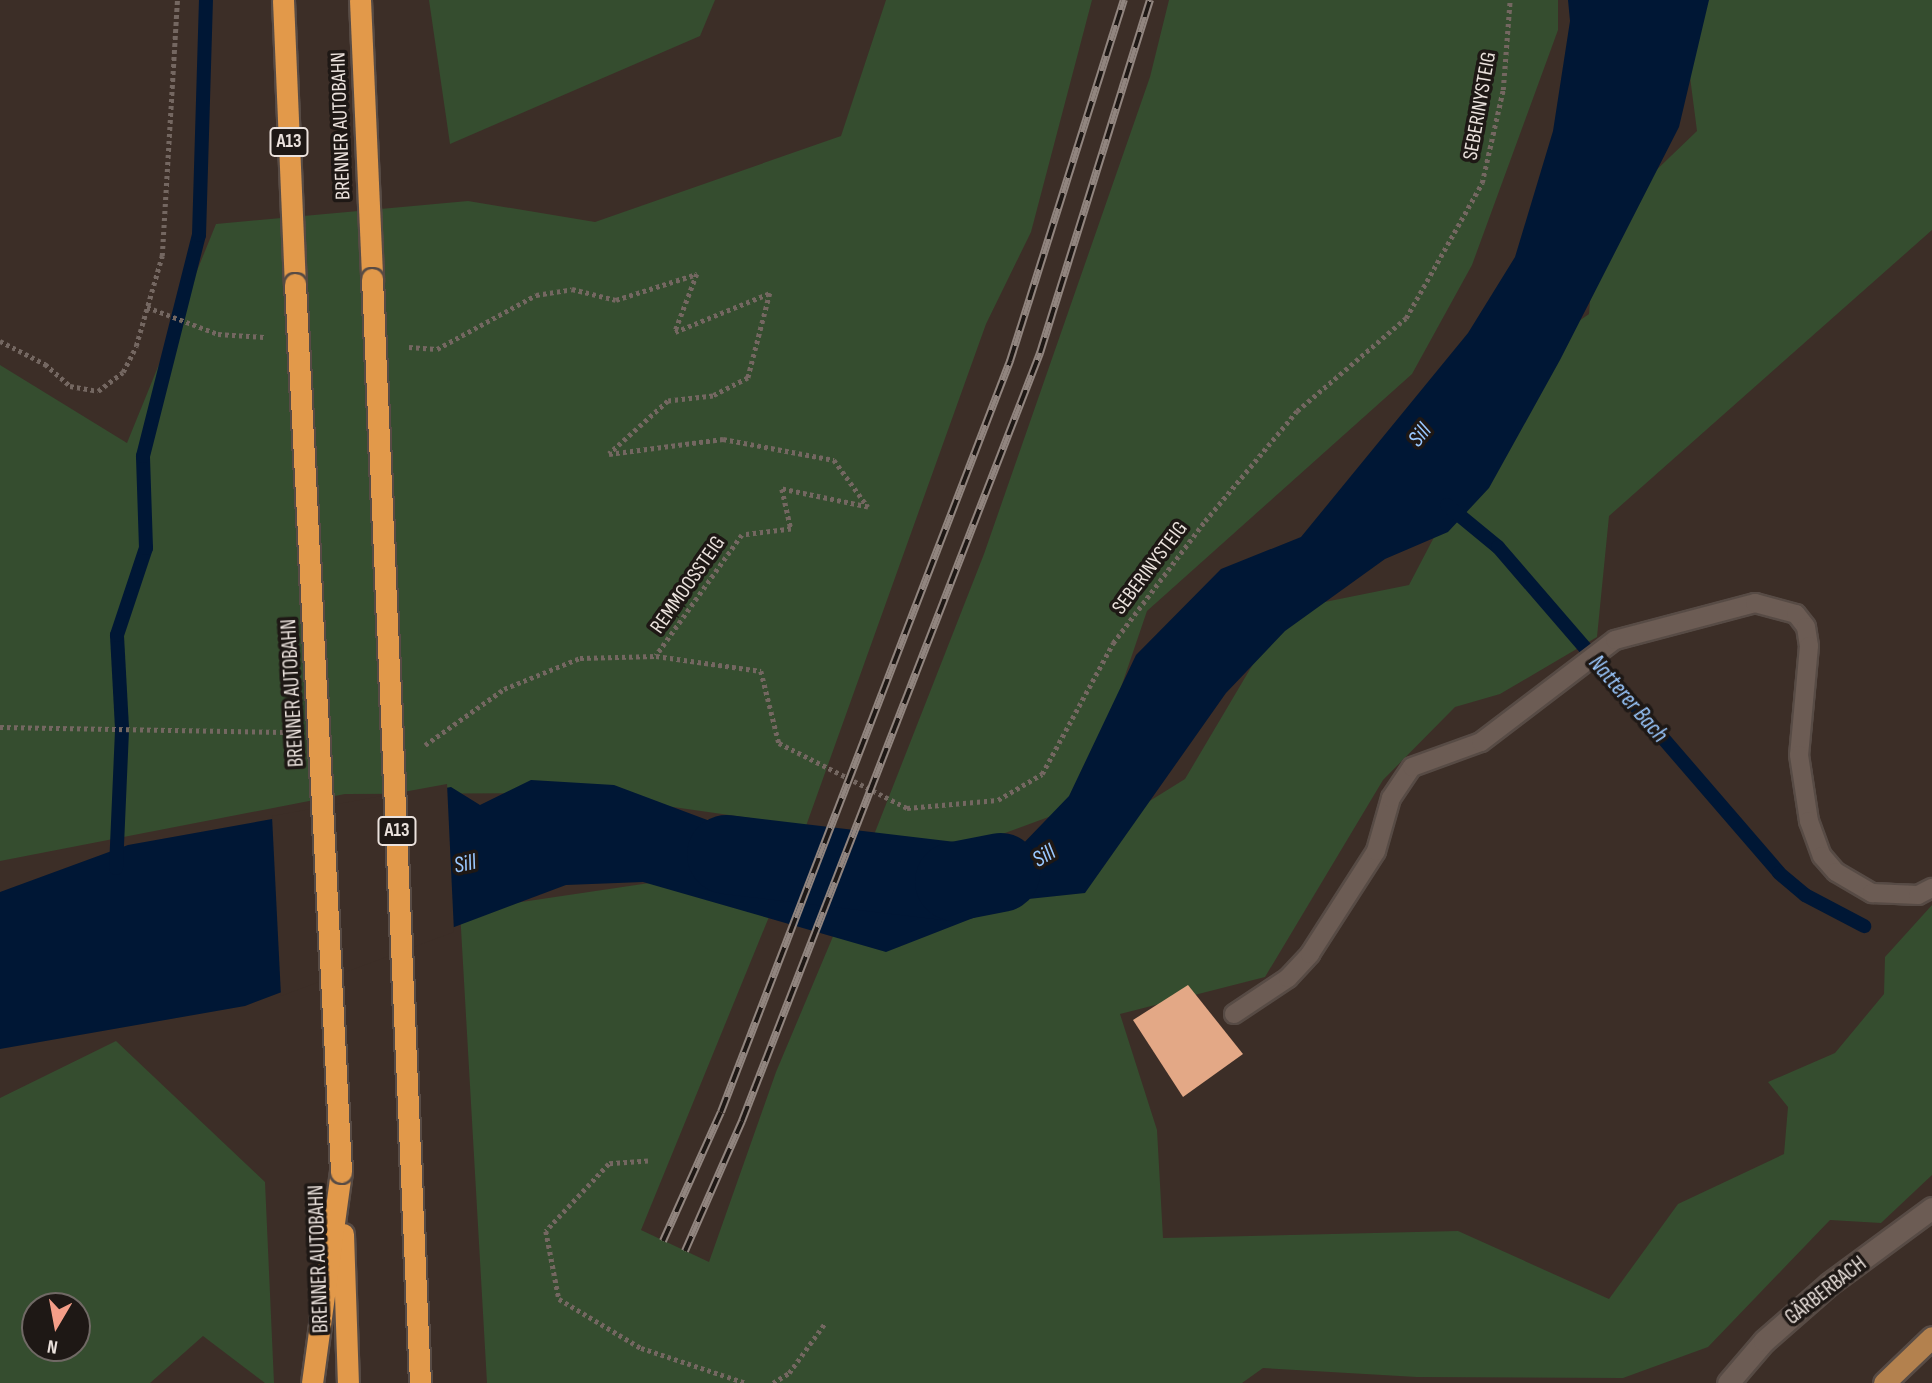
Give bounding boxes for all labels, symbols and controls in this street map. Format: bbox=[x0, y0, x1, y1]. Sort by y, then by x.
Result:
street label: SEBERINYSTEIG bbox=[1458, 50, 1502, 162]
street label: BRENNER AUTOBAHN bbox=[326, 51, 356, 201]
road number: A13 bbox=[268, 126, 310, 158]
water label: Sill bbox=[1402, 418, 1438, 452]
street label: SEBERINYSTEIG bbox=[1107, 517, 1193, 619]
street label: REMMOOSSTEIG bbox=[645, 531, 731, 639]
street label: BRENNER AUTOBAHN bbox=[277, 618, 309, 768]
water label: Natterer Bach bbox=[1583, 650, 1673, 748]
road number: A13 bbox=[376, 816, 418, 846]
water label: Sill bbox=[1027, 838, 1061, 874]
water label: Sill bbox=[451, 848, 479, 880]
street label: BRENNER AUTOBAHN bbox=[304, 1184, 334, 1334]
street label: GÄRBERBACH bbox=[1780, 1252, 1872, 1330]
north arrow bbox=[21, 1292, 91, 1362]
text: N bbox=[46, 1334, 60, 1358]

